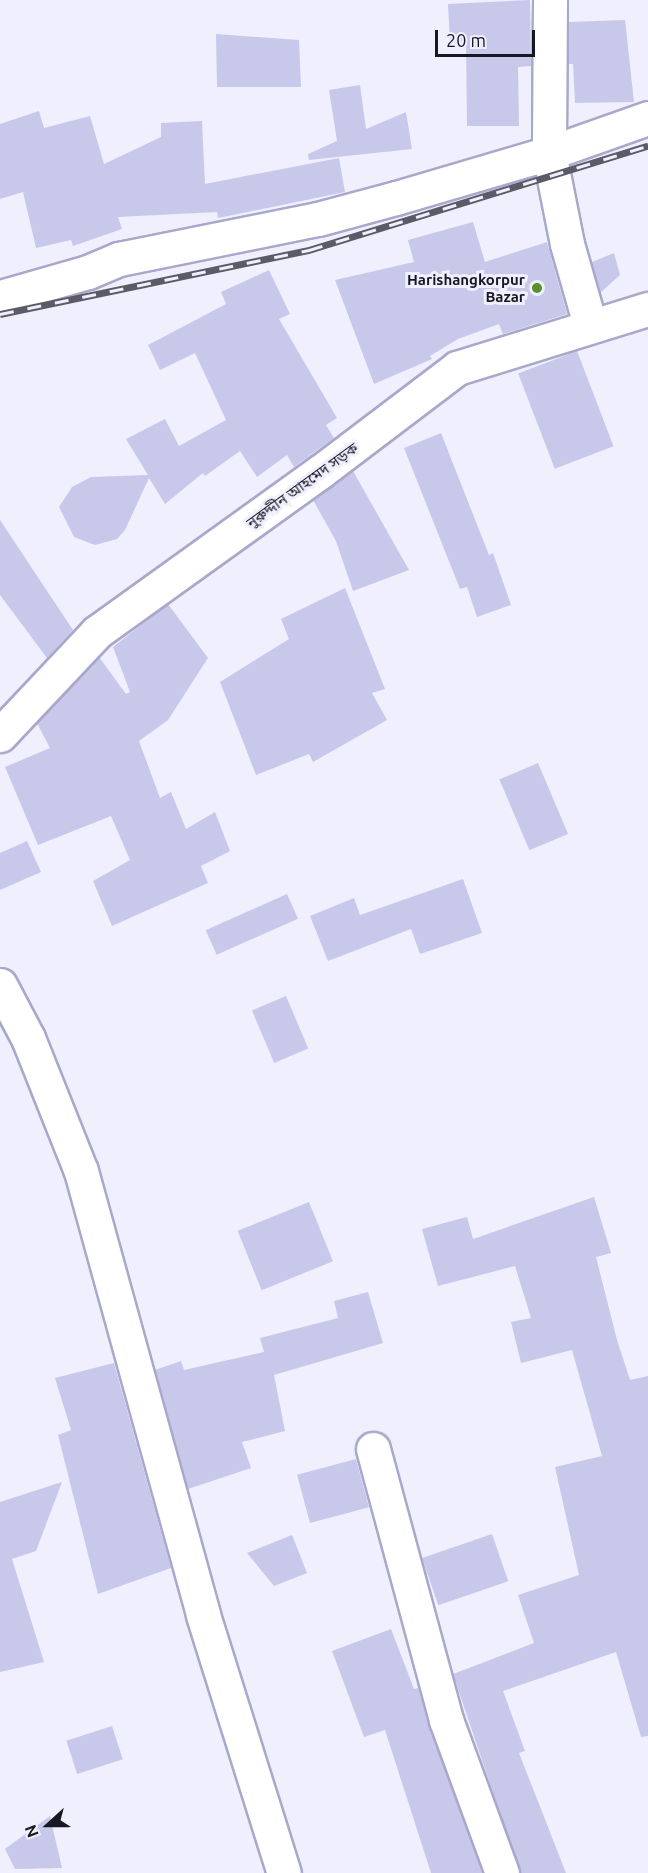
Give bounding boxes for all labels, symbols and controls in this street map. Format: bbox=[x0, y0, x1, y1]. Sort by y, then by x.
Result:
scale bar bbox=[438, 18, 538, 56]
text: 20 m bbox=[446, 30, 486, 50]
place label: Harishangkorpur Bazar bbox=[407, 270, 525, 305]
marker: Harishangkorpur Bazar bbox=[530, 281, 544, 295]
street label: নুরুদ্দীন আহমেদ সড়ক bbox=[243, 439, 361, 531]
north arrow bbox=[18, 1795, 78, 1855]
text: N bbox=[21, 1823, 42, 1840]

